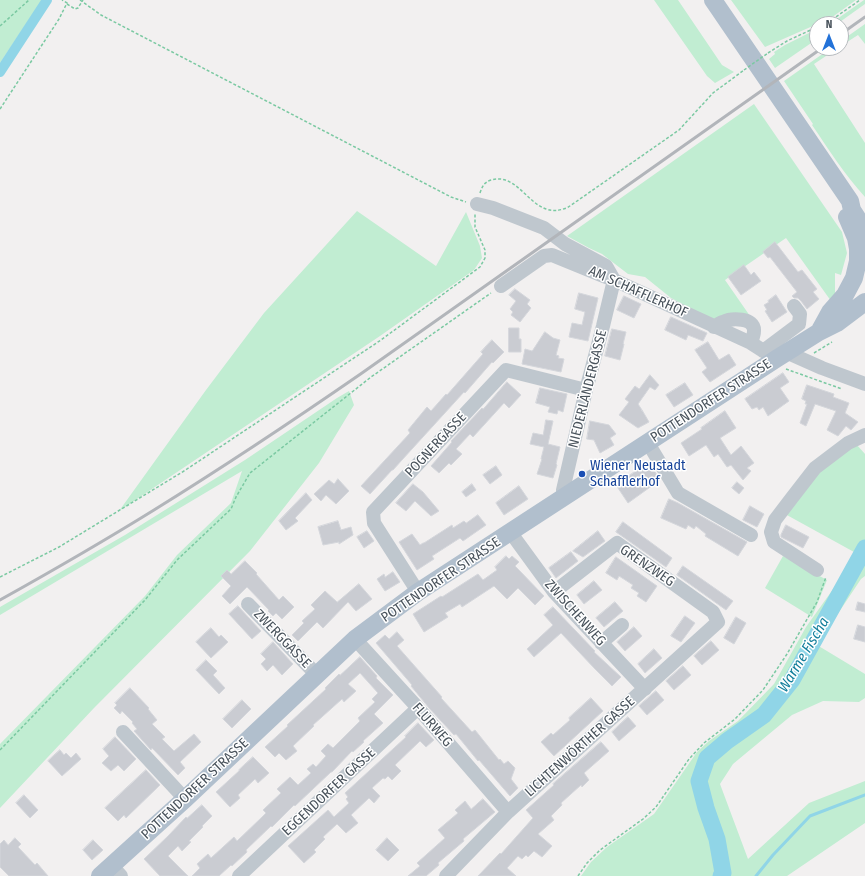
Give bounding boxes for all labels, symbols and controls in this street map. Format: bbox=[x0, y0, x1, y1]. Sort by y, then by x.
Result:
north arrow bbox=[809, 16, 849, 56]
text: N bbox=[826, 18, 832, 31]
street label: AM SCHAFFLERHOF bbox=[586, 263, 690, 321]
street label: NIEDERLÄNDERGASSE bbox=[565, 328, 611, 450]
street label: POTTENDORFER STRASSE bbox=[648, 356, 774, 446]
street label: POGNERGASSE bbox=[402, 409, 470, 481]
place label: Wiener Neustadt Schafflerhof bbox=[590, 458, 686, 490]
marker: Wiener Neustadt Schafflerhof bbox=[577, 469, 587, 479]
street label: POTTENDORFER STRASSE bbox=[378, 534, 504, 626]
street label: GRENZWEG bbox=[617, 542, 677, 590]
street label: ZWISCHENWEG bbox=[541, 576, 609, 650]
street label: ZWERGGASSE bbox=[250, 606, 314, 672]
water label: Warme Fischa bbox=[775, 614, 833, 696]
street label: LICHTENWÖRTHER GASSE bbox=[522, 693, 638, 801]
street label: FLURWEG bbox=[408, 700, 456, 750]
street label: POTTENDORFER STRASSE bbox=[138, 735, 252, 843]
street label: EGGENDORFER GASSE bbox=[279, 744, 379, 840]

